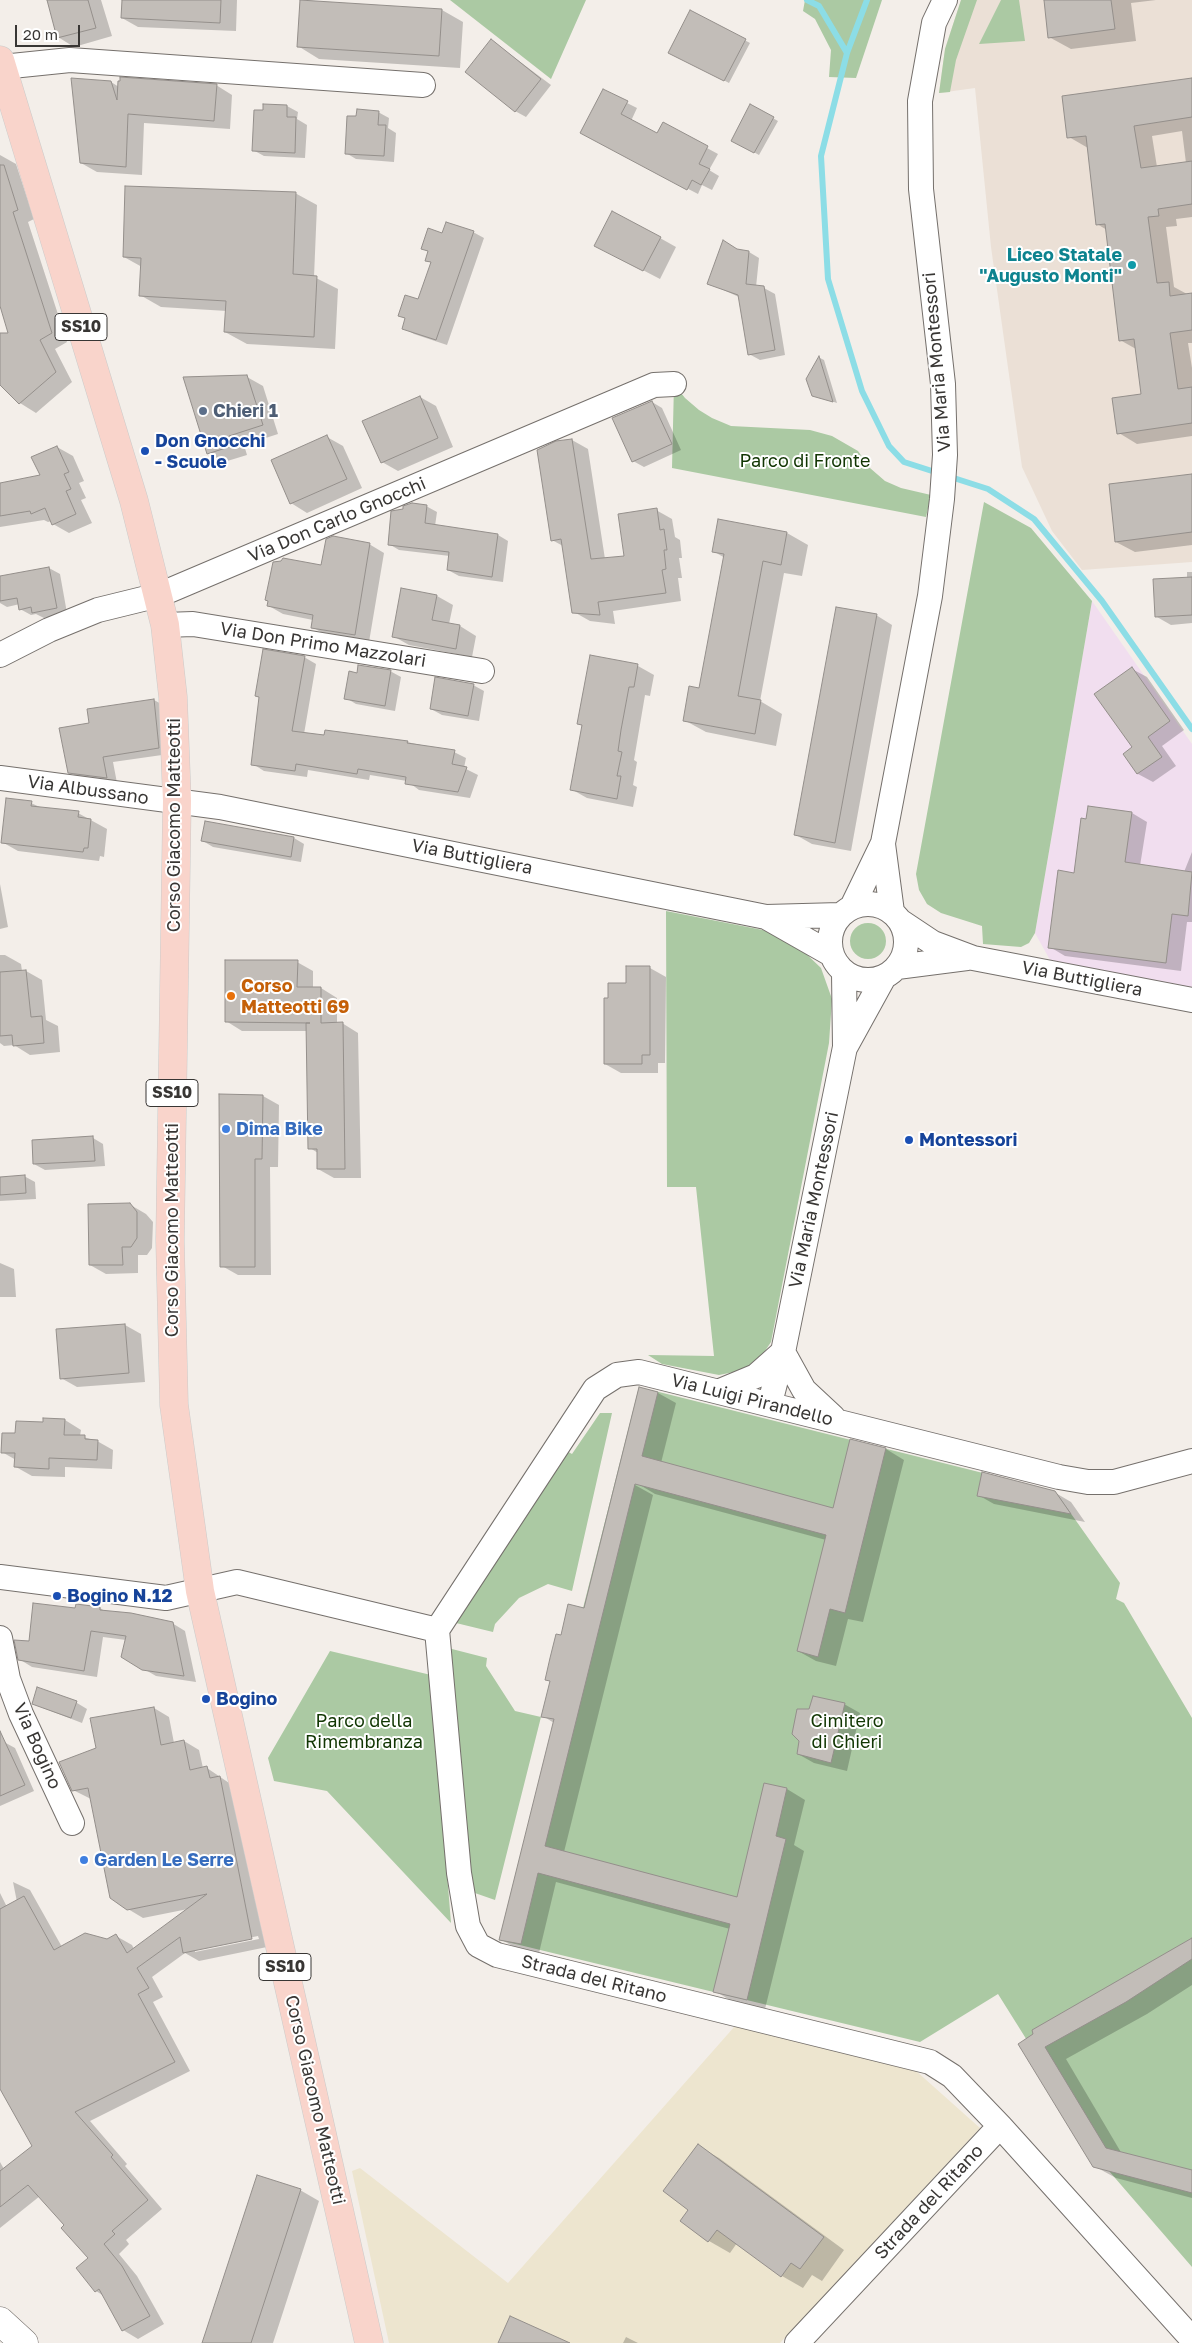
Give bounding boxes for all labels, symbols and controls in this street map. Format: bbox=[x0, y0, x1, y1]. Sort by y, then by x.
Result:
scale bar bbox=[18, 15, 82, 47]
text: 20 m bbox=[23, 25, 58, 43]
place label: Liceo Statale "Augusto Monti" bbox=[979, 244, 1122, 286]
marker: Liceo Statale "Augusto Monti" bbox=[1126, 259, 1138, 271]
street label: Via Maria Montessori bbox=[918, 271, 956, 453]
road number: SS10 bbox=[55, 314, 107, 341]
place label: Chieri 1 bbox=[213, 400, 278, 422]
marker: Chieri 1 bbox=[197, 405, 209, 417]
place label: Don Gnocchi - Scuole bbox=[155, 430, 266, 472]
marker: Don Gnocchi - Scuole bbox=[139, 445, 151, 457]
park label: Parco di Fronte bbox=[739, 450, 871, 472]
street label: Via Don Carlo Gnocchi bbox=[245, 473, 429, 567]
street label: Via Don Primo Mazzolari bbox=[219, 618, 427, 672]
street label: Corso Giacomo Matteotti bbox=[163, 718, 185, 932]
street label: Via Albussano bbox=[26, 771, 150, 809]
street label: Via Buttigliera bbox=[410, 835, 534, 879]
street label: Via Buttigliera bbox=[1020, 957, 1144, 1001]
place label: Corso Matteotti 69 bbox=[241, 975, 350, 1018]
marker: Corso Matteotti 69 bbox=[225, 990, 237, 1002]
road number: SS10 bbox=[146, 1080, 198, 1106]
street label: Via Maria Montessori bbox=[785, 1110, 843, 1290]
place label: Dima Bike bbox=[236, 1118, 323, 1140]
street label: Corso Giacomo Matteotti bbox=[161, 1123, 183, 1337]
marker: Dima Bike bbox=[220, 1123, 232, 1135]
place label: Montessori bbox=[919, 1129, 1017, 1151]
marker: Montessori bbox=[903, 1134, 915, 1146]
street label: Via Luigi Pirandello bbox=[669, 1369, 835, 1431]
place label: Bogino N.12 bbox=[67, 1585, 172, 1607]
marker: Bogino N.12 bbox=[51, 1590, 63, 1602]
place label: Bogino bbox=[216, 1688, 277, 1710]
marker: Bogino bbox=[200, 1693, 212, 1705]
street label: Via Bogino bbox=[8, 1700, 66, 1792]
park label: Parco della Rimembranza bbox=[305, 1710, 423, 1752]
park label: Cimitero di Chieri bbox=[810, 1710, 884, 1752]
place label: Garden Le Serre bbox=[94, 1849, 234, 1871]
marker: Garden Le Serre bbox=[78, 1854, 90, 1866]
street label: Strada del Ritano bbox=[519, 1950, 669, 2008]
road number: SS10 bbox=[259, 1954, 311, 1980]
street label: Corso Giacomo Matteotti bbox=[280, 1993, 350, 2207]
street label: Strada del Ritano bbox=[870, 2140, 988, 2264]

